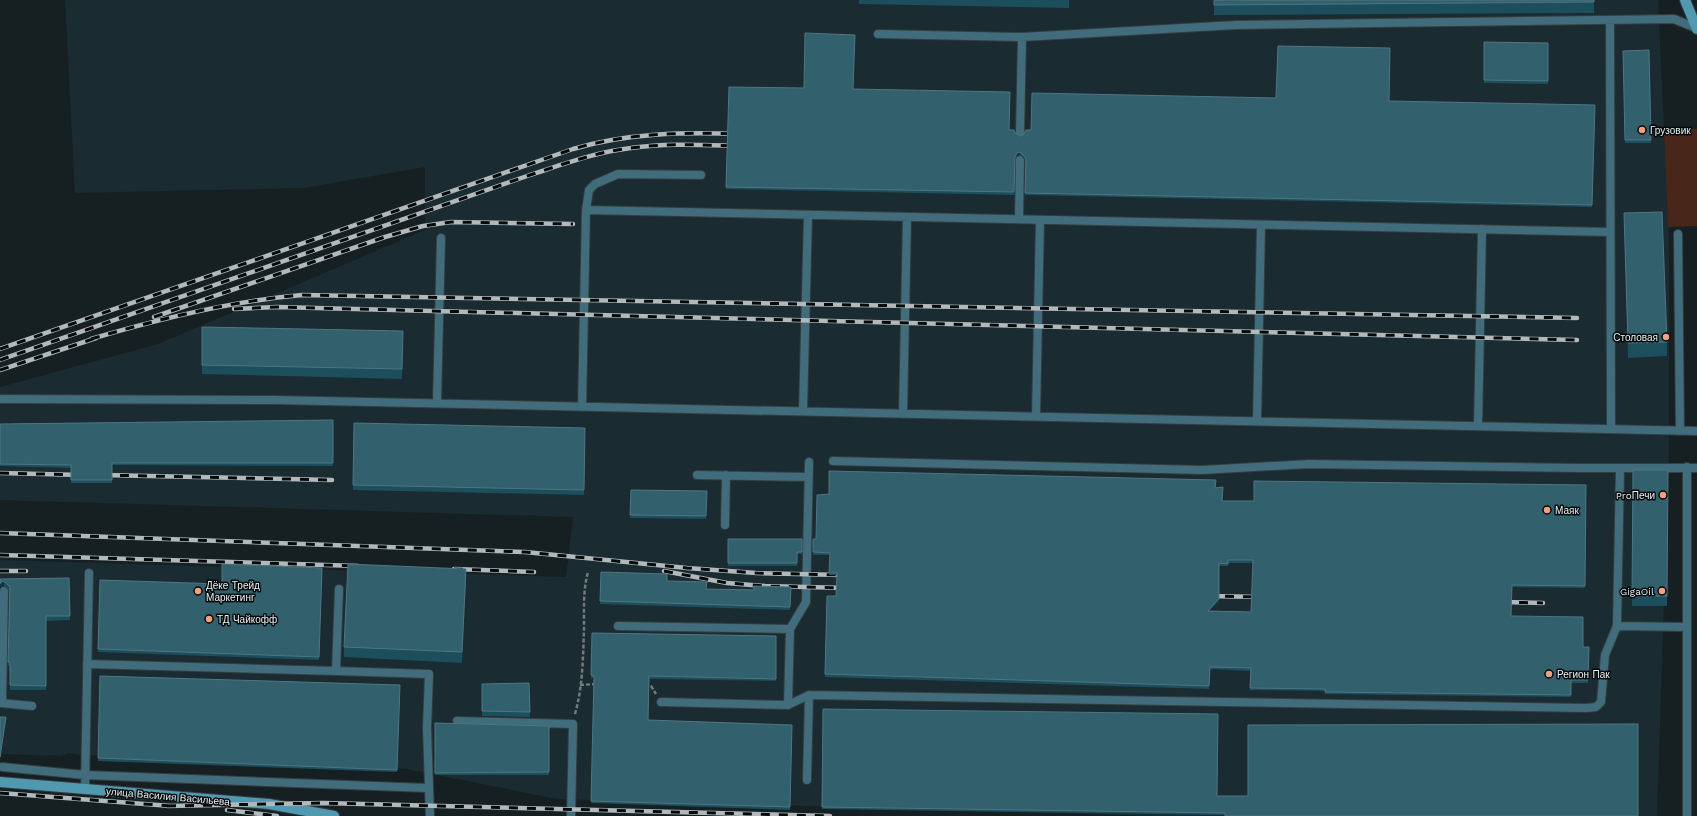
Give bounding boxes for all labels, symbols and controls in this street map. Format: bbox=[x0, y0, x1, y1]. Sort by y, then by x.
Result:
marker: Грузовик bbox=[1637, 125, 1647, 135]
place label: Грузовик bbox=[1650, 125, 1691, 136]
place label: Столовая bbox=[1613, 332, 1658, 343]
marker: Столовая bbox=[1661, 332, 1671, 342]
place label: ProПечи bbox=[1616, 490, 1655, 501]
marker: ProПечи bbox=[1658, 490, 1668, 500]
marker: Маяк bbox=[1542, 505, 1552, 515]
place label: Маяк bbox=[1555, 505, 1579, 516]
place label: Дёке Трейд Маркетинг bbox=[206, 580, 260, 603]
marker: Дёке Трейд Маркетинг bbox=[193, 586, 203, 596]
place label: GigaOil bbox=[1620, 586, 1654, 597]
marker: GigaOil bbox=[1657, 586, 1667, 596]
marker: ТД Чайкофф bbox=[204, 614, 214, 624]
place label: ТД Чайкофф bbox=[217, 614, 277, 625]
marker: Регион Пак bbox=[1544, 669, 1554, 679]
place label: Регион Пак bbox=[1557, 669, 1610, 680]
street label: улица Василия Васильева bbox=[106, 786, 231, 807]

